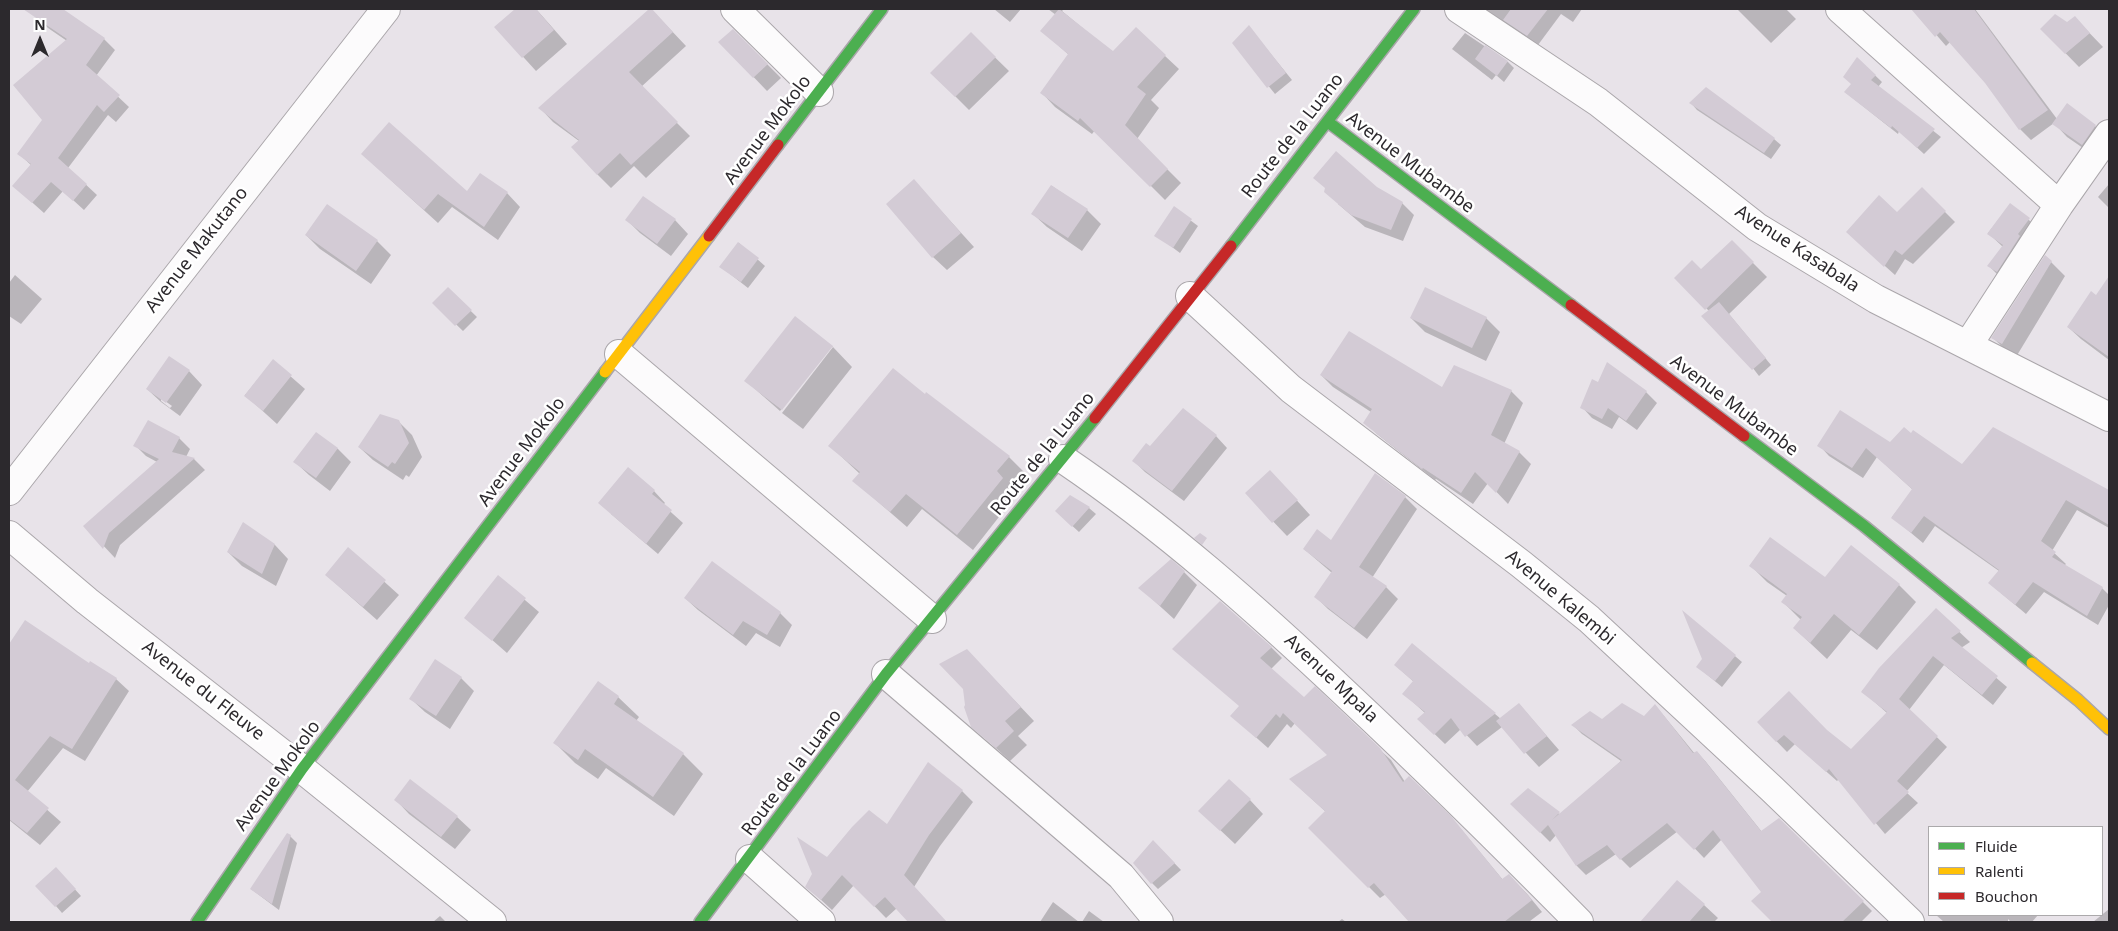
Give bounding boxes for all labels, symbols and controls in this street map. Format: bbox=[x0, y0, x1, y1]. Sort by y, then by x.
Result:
north arrow bbox=[15, 15, 65, 65]
text: N bbox=[34, 15, 46, 34]
street label: Route de la Luano bbox=[1238, 69, 1348, 203]
street label: Avenue Mokolo bbox=[720, 71, 816, 189]
street label: Avenue Mubambe bbox=[1342, 108, 1478, 218]
street label: Avenue Makutano bbox=[141, 183, 253, 317]
street label: Avenue Kasabala bbox=[1731, 201, 1863, 297]
street label: Avenue Mubambe bbox=[1666, 351, 1802, 461]
street label: Route de la Luano bbox=[987, 388, 1099, 520]
street label: Avenue Mokolo bbox=[474, 393, 570, 511]
street label: Avenue Kalembi bbox=[1501, 546, 1619, 650]
street label: Avenue Mpala bbox=[1280, 630, 1382, 728]
street label: Avenue du Fleuve bbox=[138, 637, 268, 745]
street label: Route de la Luano bbox=[737, 706, 847, 840]
street label: Avenue Mokolo bbox=[231, 717, 325, 835]
legend bbox=[1928, 826, 2103, 916]
text: Fluide bbox=[1975, 836, 2017, 856]
text: Ralenti bbox=[1975, 861, 2024, 881]
text: Bouchon bbox=[1975, 886, 2038, 906]

